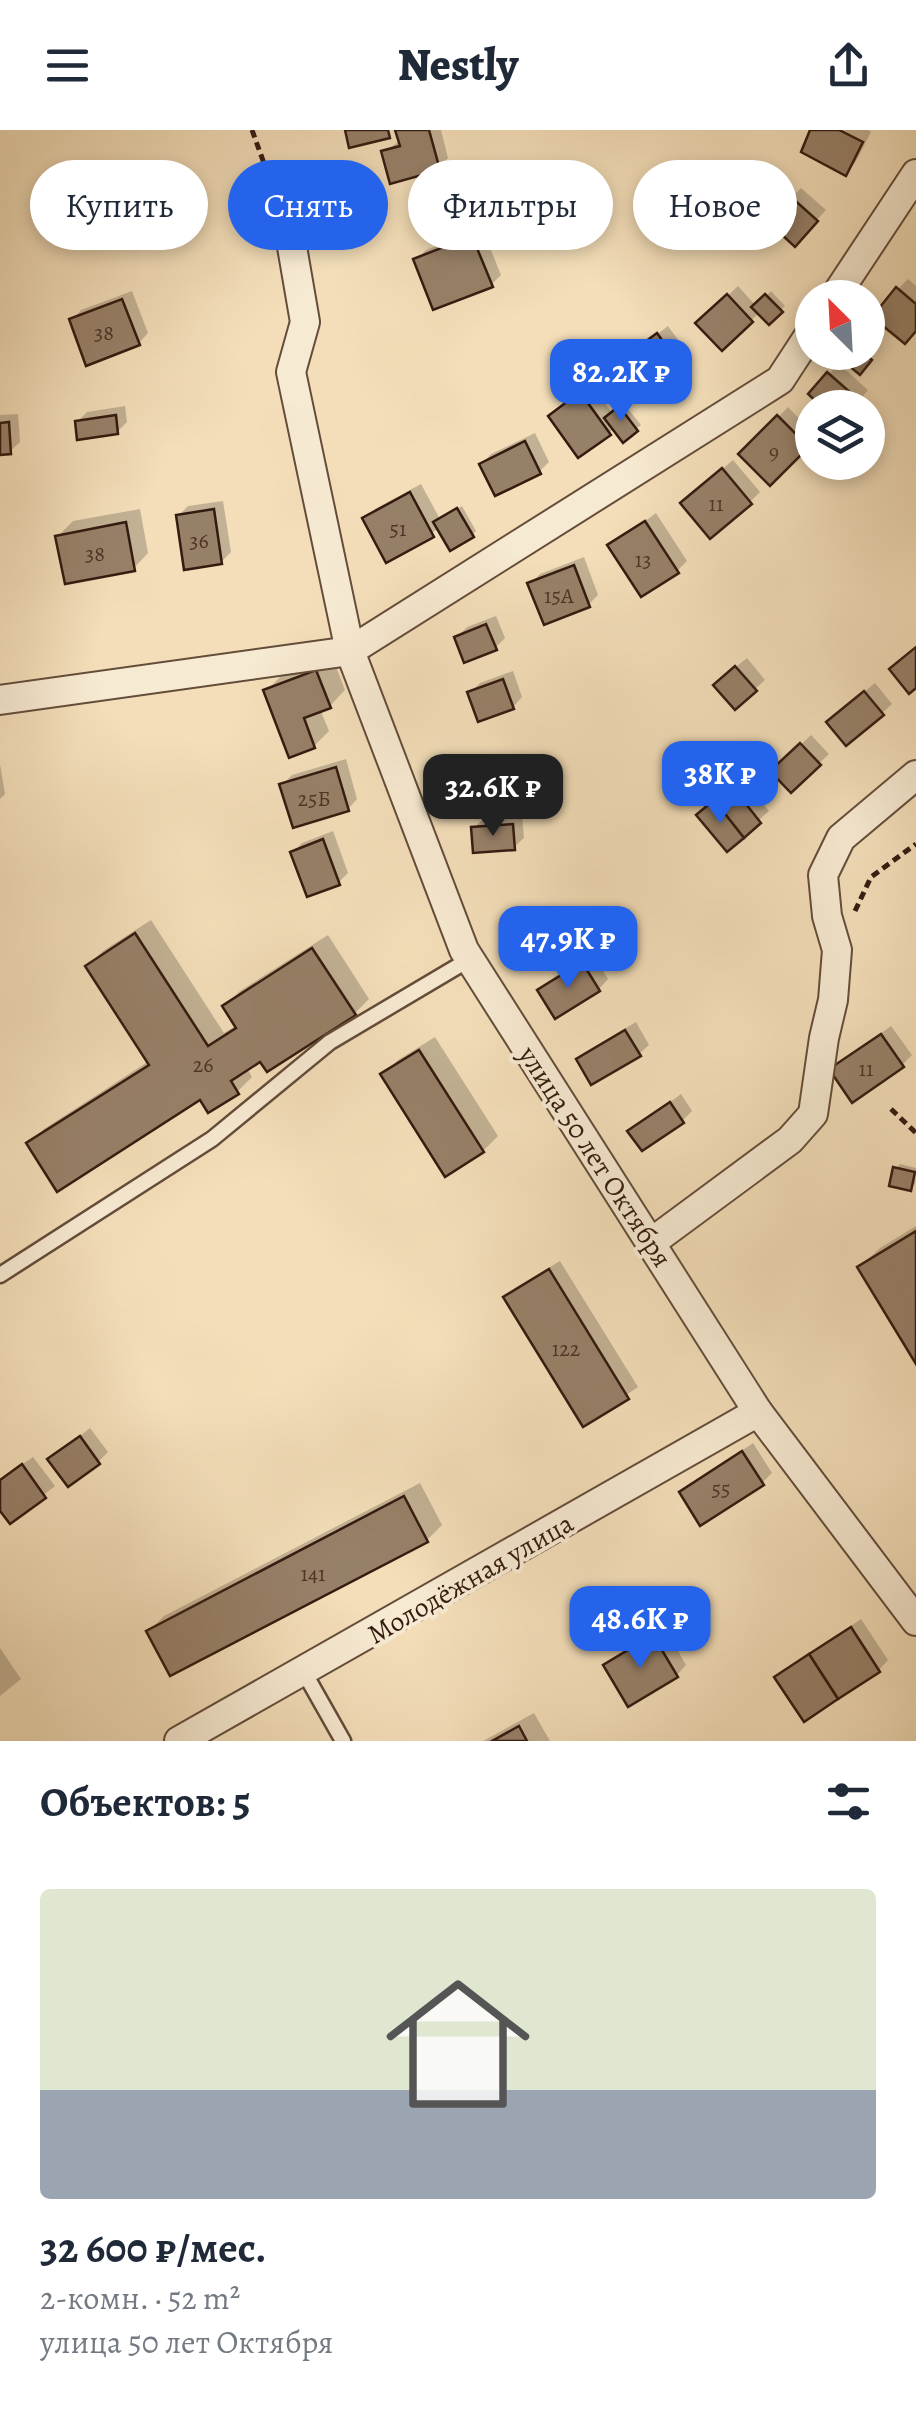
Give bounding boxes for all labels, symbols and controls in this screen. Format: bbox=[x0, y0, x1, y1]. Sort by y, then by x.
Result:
text: Nestly bbox=[398, 34, 518, 96]
icon: menu bbox=[40, 38, 95, 93]
icon: share bbox=[821, 38, 876, 93]
chip: Купить bbox=[30, 160, 208, 250]
chip: Снять bbox=[228, 160, 388, 250]
chip: Фильтры bbox=[408, 160, 613, 250]
chip: Новое bbox=[633, 160, 797, 250]
north arrow bbox=[795, 280, 885, 370]
map controls bbox=[795, 280, 885, 480]
house number: 38 bbox=[94, 318, 114, 348]
pin: 82.2K ₽ bbox=[529, 339, 713, 424]
text: 82.2K ₽ bbox=[572, 349, 670, 393]
button: layers bbox=[795, 390, 885, 480]
house number: 9 bbox=[769, 437, 779, 467]
house number: 11 bbox=[708, 489, 724, 519]
house number: 51 bbox=[390, 514, 406, 544]
house number: 36 bbox=[189, 526, 209, 556]
house number: 38 bbox=[85, 539, 105, 569]
house number: 13 bbox=[635, 545, 651, 575]
house number: 15А bbox=[544, 581, 575, 611]
pin: 38K ₽ bbox=[650, 741, 790, 826]
text: 38K ₽ bbox=[684, 751, 756, 795]
pin: 32.6K ₽ bbox=[401, 754, 585, 839]
text: 32.6K ₽ bbox=[445, 764, 541, 808]
house number: 25Б bbox=[297, 784, 331, 814]
pin: 47.9K ₽ bbox=[476, 906, 660, 991]
text: 47.9K ₽ bbox=[520, 916, 616, 960]
street label: улица 50 лет Октября bbox=[509, 1038, 681, 1274]
house number: 26 bbox=[193, 1050, 213, 1080]
house number: 11 bbox=[858, 1054, 874, 1084]
house number: 122 bbox=[552, 1334, 580, 1364]
house number: 55 bbox=[712, 1474, 730, 1504]
street label: Молодёжная улица bbox=[360, 1504, 581, 1653]
house number: 141 bbox=[300, 1559, 326, 1589]
pin: 48.6K ₽ bbox=[548, 1586, 732, 1671]
text: 48.6K ₽ bbox=[592, 1596, 689, 1640]
text: Объектов: 5 bbox=[40, 1773, 251, 1830]
icon: filters bbox=[821, 1774, 876, 1829]
icon: home bbox=[368, 1954, 548, 2134]
text: 32 600 ₽/мес. bbox=[40, 2219, 267, 2276]
text: 2-комн. · 52 m² bbox=[40, 2276, 240, 2320]
text: улица 50 лет Октября bbox=[40, 2320, 333, 2364]

